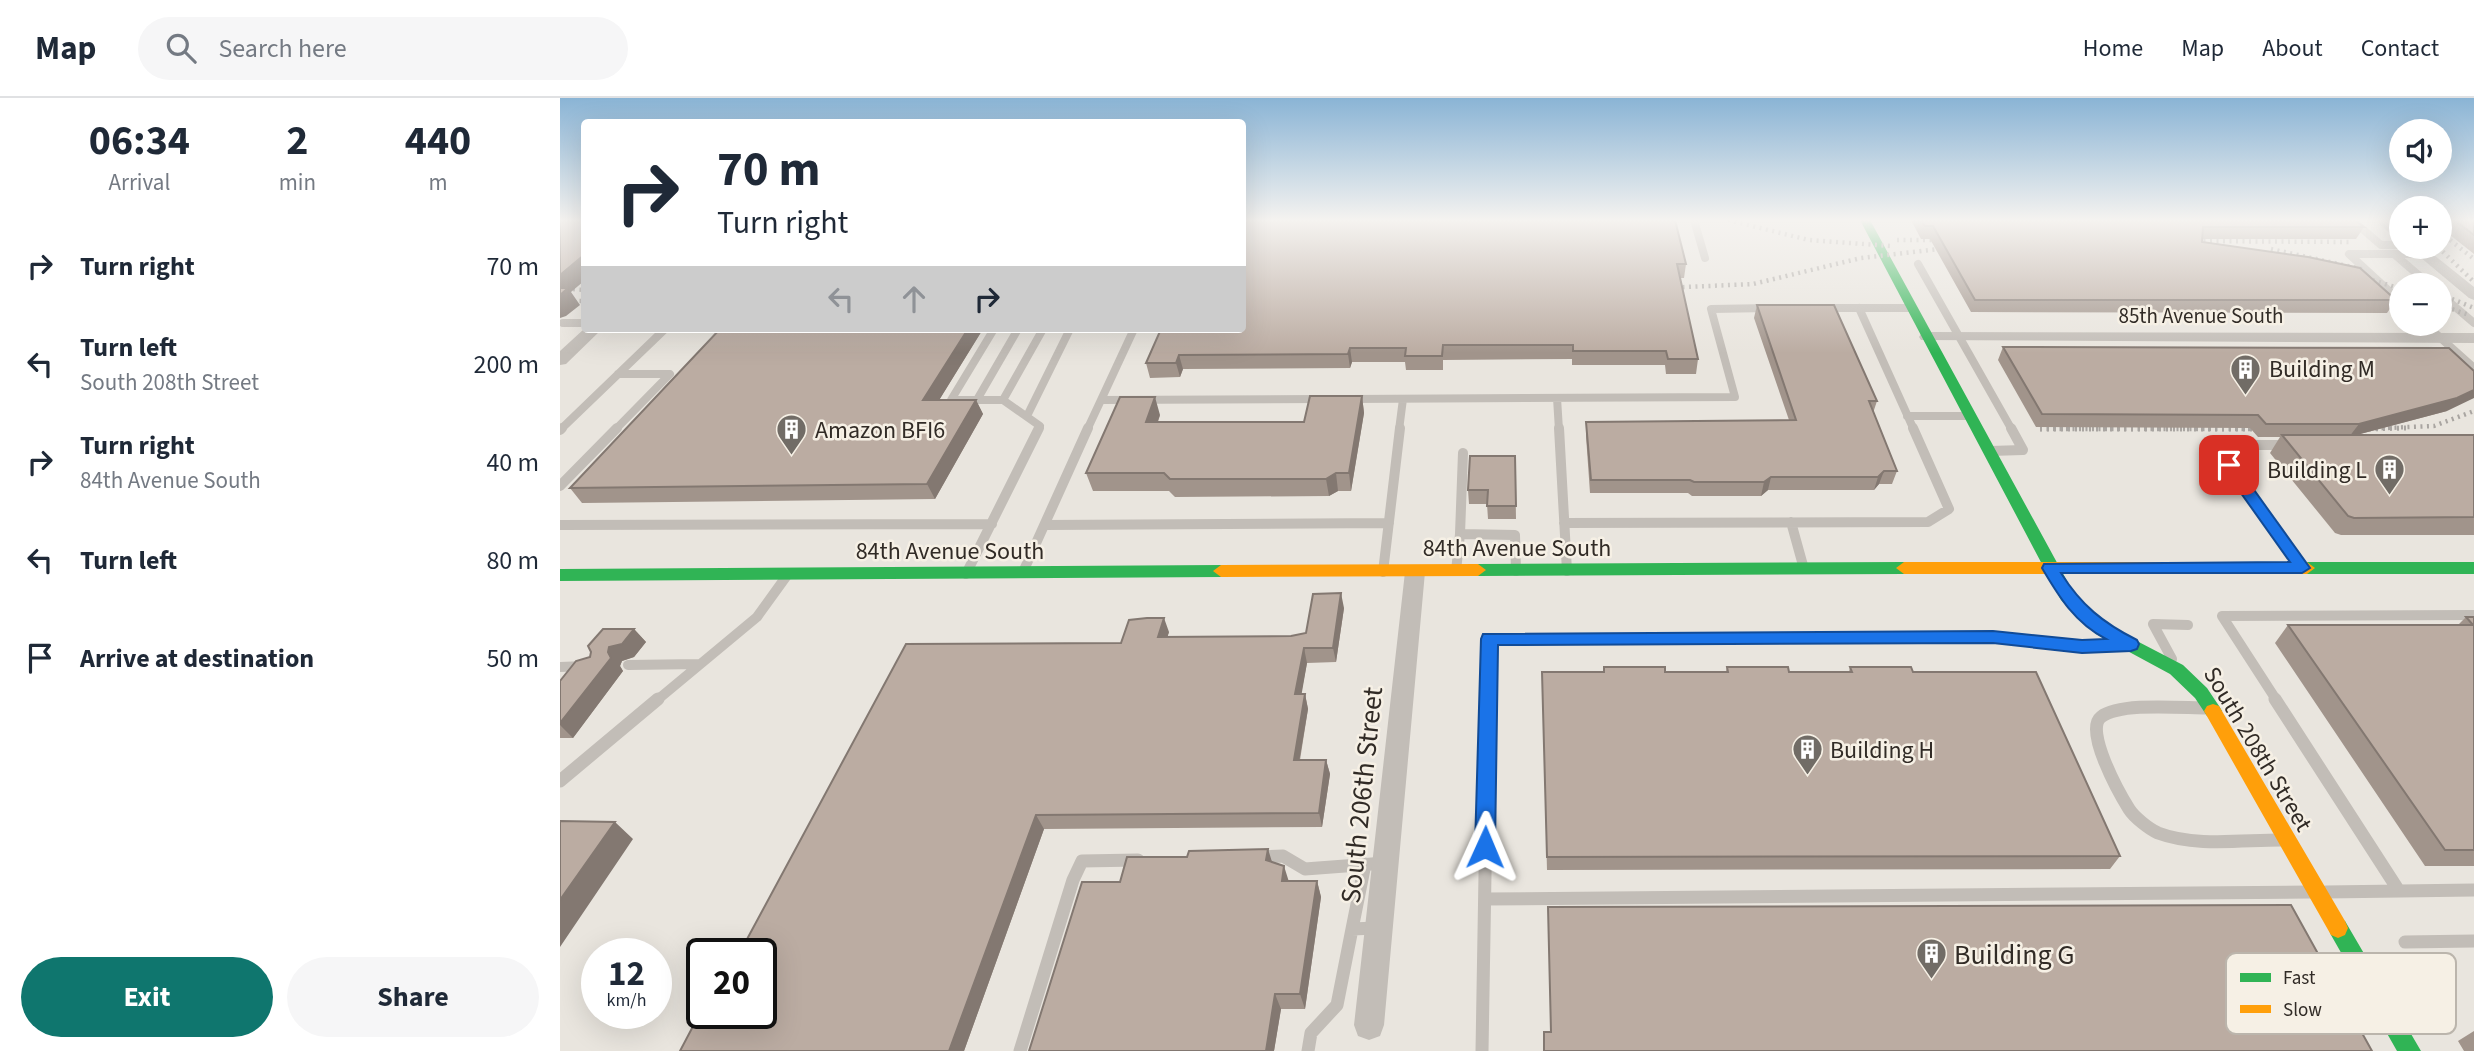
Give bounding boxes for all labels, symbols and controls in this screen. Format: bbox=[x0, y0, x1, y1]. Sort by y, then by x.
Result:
search box bbox=[138, 17, 628, 80]
text: Map bbox=[35, 25, 96, 72]
icon: search bbox=[162, 29, 200, 67]
text: Search here bbox=[218, 30, 347, 67]
text: Home bbox=[2083, 31, 2143, 66]
text: Map bbox=[2181, 31, 2224, 66]
text: About bbox=[2262, 31, 2323, 66]
text: Contact bbox=[2361, 31, 2439, 66]
text: 06:34 bbox=[89, 111, 190, 171]
text: 2 bbox=[286, 111, 308, 171]
text: 440 bbox=[405, 111, 471, 171]
map controls bbox=[2389, 119, 2452, 336]
button: sound bbox=[2389, 119, 2452, 182]
text: 70 m bbox=[717, 135, 821, 205]
icon: right bbox=[602, 147, 693, 238]
text: Arrival bbox=[108, 166, 170, 199]
text: min bbox=[279, 166, 316, 199]
text: m bbox=[428, 166, 448, 199]
button: + bbox=[2389, 196, 2452, 259]
text: Turn right bbox=[717, 200, 848, 246]
icon: right bbox=[21, 247, 59, 285]
text: Turn right bbox=[80, 248, 195, 285]
text: 70 m bbox=[486, 248, 539, 285]
button: − bbox=[2389, 273, 2452, 336]
icon: left bbox=[822, 280, 860, 318]
icon: ahead bbox=[895, 280, 933, 318]
icon: right bbox=[968, 280, 1006, 318]
street label: 85th Avenue South bbox=[2118, 301, 2284, 331]
text: Turn left bbox=[80, 329, 177, 366]
icon: left bbox=[21, 345, 59, 383]
text: 200 m bbox=[473, 346, 539, 383]
building icon: Building M bbox=[2229, 352, 2263, 396]
place label: Building M bbox=[2269, 352, 2375, 387]
text: South 208th Street bbox=[80, 366, 259, 399]
building icon: Amazon BFI6 bbox=[775, 413, 809, 457]
place label: Amazon BFI6 bbox=[815, 413, 945, 448]
text: Turn right bbox=[80, 427, 195, 464]
pin bbox=[2199, 435, 2259, 495]
icon: right bbox=[21, 443, 59, 481]
text: 40 m bbox=[486, 444, 539, 481]
icon: arrive bbox=[2210, 446, 2248, 484]
place label: Building L bbox=[2267, 453, 2367, 488]
building icon: Building L bbox=[2373, 453, 2407, 497]
text: 84th Avenue South bbox=[80, 464, 261, 497]
street label: 84th Avenue South bbox=[1423, 531, 1611, 566]
street label: 84th Avenue South bbox=[856, 534, 1044, 569]
icon: left bbox=[21, 541, 59, 579]
text: Turn left bbox=[80, 542, 177, 579]
text: 80 m bbox=[486, 542, 539, 579]
icon: arrive bbox=[21, 639, 59, 677]
text: Arrive at destination bbox=[80, 640, 314, 677]
text: 50 m bbox=[486, 640, 539, 677]
street label: South 208th Street bbox=[2194, 660, 2321, 838]
street label: South 206th Street bbox=[1331, 684, 1393, 906]
building icon: Building H bbox=[1790, 733, 1824, 777]
place label: Building H bbox=[1830, 733, 1934, 768]
position arrow bbox=[1448, 810, 1522, 884]
place label: Building G bbox=[1954, 935, 2074, 975]
building icon: Building G bbox=[1914, 937, 1948, 981]
speed limit sign: 20 bbox=[686, 938, 777, 1029]
text: 12 bbox=[608, 949, 645, 999]
legend bbox=[2226, 953, 2456, 1034]
button: Exit bbox=[21, 957, 273, 1037]
button: Share bbox=[287, 957, 539, 1037]
text: Fast bbox=[2283, 965, 2316, 992]
text: km/h bbox=[607, 988, 646, 1013]
text: Slow bbox=[2283, 997, 2322, 1024]

